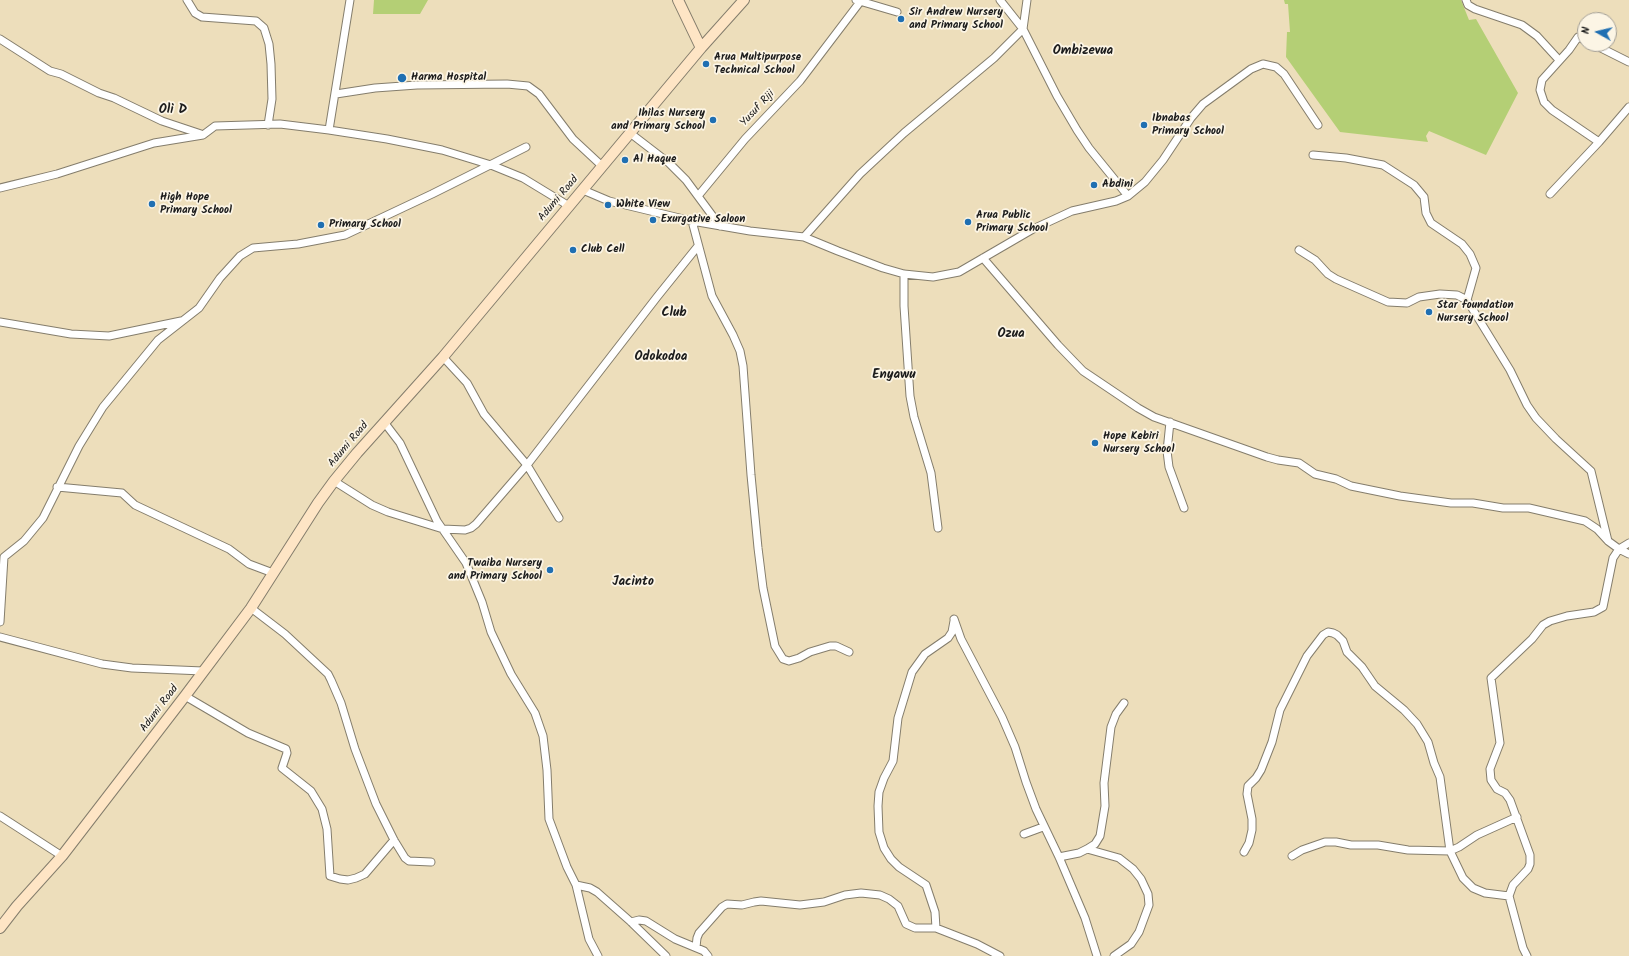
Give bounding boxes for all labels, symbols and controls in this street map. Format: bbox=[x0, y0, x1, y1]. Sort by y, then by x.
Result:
place label: Sir Andrew Nursery and Primary School bbox=[909, 6, 1003, 32]
north arrow bbox=[1577, 12, 1617, 52]
marker: Sir Andrew Nursery and Primary School bbox=[896, 14, 906, 24]
text: N bbox=[1577, 26, 1596, 35]
district label: Ombizevua bbox=[1053, 44, 1113, 60]
place label: Arua Multipurpose Technical School bbox=[714, 51, 801, 77]
marker: Arua Multipurpose Technical School bbox=[701, 59, 711, 69]
place label: Harma Hospital bbox=[411, 71, 486, 85]
marker: Harma Hospital bbox=[396, 72, 408, 84]
street label: Yusuf Riji bbox=[738, 88, 778, 130]
district label: Oli D bbox=[159, 103, 187, 119]
place label: Ihilas Nursery and Primary School bbox=[611, 107, 705, 133]
place label: Ibnabas Primary School bbox=[1152, 112, 1224, 138]
marker: Ihilas Nursery and Primary School bbox=[708, 115, 718, 125]
marker: Ibnabas Primary School bbox=[1139, 120, 1149, 130]
place label: Al Haque bbox=[633, 153, 676, 167]
marker: Al Haque bbox=[620, 155, 630, 165]
street label: Adumi Road bbox=[536, 174, 582, 224]
place label: Abdini bbox=[1102, 178, 1133, 192]
marker: Abdini bbox=[1089, 180, 1099, 190]
place label: High Hope Primary School bbox=[160, 191, 232, 217]
place label: White View bbox=[616, 198, 670, 212]
marker: High Hope Primary School bbox=[147, 199, 157, 209]
marker: White View bbox=[603, 200, 613, 210]
place label: Arua Public Primary School bbox=[976, 209, 1048, 235]
place label: Exurgative Saloon bbox=[661, 213, 745, 227]
marker: Exurgative Saloon bbox=[648, 215, 658, 225]
marker: Arua Public Primary School bbox=[963, 217, 973, 227]
place label: Primary School bbox=[329, 218, 401, 232]
marker: Primary School bbox=[316, 220, 326, 230]
place label: Club Cell bbox=[581, 243, 625, 257]
marker: Club Cell bbox=[568, 245, 578, 255]
place label: Star foundation Nursery School bbox=[1437, 299, 1514, 325]
district label: Club bbox=[661, 306, 687, 322]
marker: Star foundation Nursery School bbox=[1424, 307, 1434, 317]
district label: Ozua bbox=[997, 327, 1025, 343]
district label: Odokodoa bbox=[635, 350, 687, 366]
district label: Enyawu bbox=[872, 368, 916, 384]
street label: Adumi Road bbox=[326, 420, 372, 470]
place label: Hope Kebiri Nursery School bbox=[1103, 430, 1174, 456]
marker: Hope Kebiri Nursery School bbox=[1090, 438, 1100, 448]
place label: Twaiba Nursery and Primary School bbox=[448, 557, 542, 583]
marker: Twaiba Nursery and Primary School bbox=[545, 565, 555, 575]
district label: Jacinto bbox=[612, 575, 654, 591]
street label: Adumi Road bbox=[138, 683, 182, 735]

